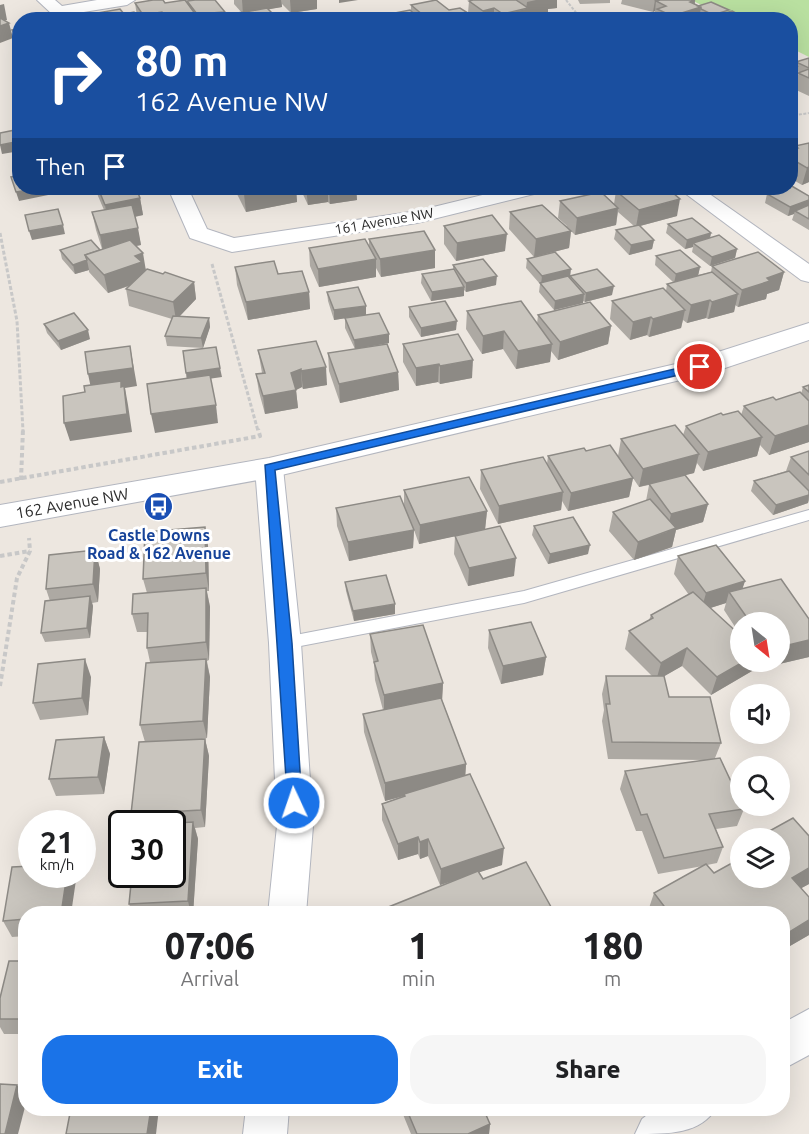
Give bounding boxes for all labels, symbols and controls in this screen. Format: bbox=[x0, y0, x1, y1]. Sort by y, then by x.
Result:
icon: right bbox=[36, 36, 114, 114]
text: 80 m bbox=[135, 37, 229, 84]
text: 162 Avenue NW bbox=[135, 86, 328, 116]
icon: arrive bbox=[98, 150, 131, 183]
text: Then bbox=[36, 154, 86, 179]
street label: 161 Avenue NW bbox=[333, 204, 435, 238]
pin bbox=[674, 341, 725, 392]
icon: arrive bbox=[683, 350, 716, 383]
street label: 162 Avenue NW bbox=[14, 484, 130, 522]
bus stop icon: Castle Downs Road & 162 Avenue bbox=[143, 491, 175, 523]
place label: Castle Downs Road & 162 Avenue bbox=[87, 526, 231, 562]
north arrow bbox=[730, 612, 790, 672]
map controls bbox=[730, 612, 790, 888]
button: sound bbox=[730, 684, 790, 744]
button: search bbox=[730, 756, 790, 816]
position arrow bbox=[262, 771, 326, 835]
speed limit sign: 30 bbox=[108, 810, 186, 888]
text: 21 bbox=[40, 825, 74, 859]
button: layers bbox=[730, 828, 790, 888]
text: km/h bbox=[40, 856, 74, 873]
text: 07:06 bbox=[165, 925, 255, 966]
text: 1 bbox=[408, 925, 429, 966]
text: 180 bbox=[582, 925, 643, 966]
text: Arrival bbox=[181, 967, 239, 990]
text: min bbox=[402, 967, 435, 990]
text: m bbox=[604, 967, 621, 990]
button: Exit bbox=[42, 1035, 398, 1104]
button: Share bbox=[410, 1035, 766, 1104]

